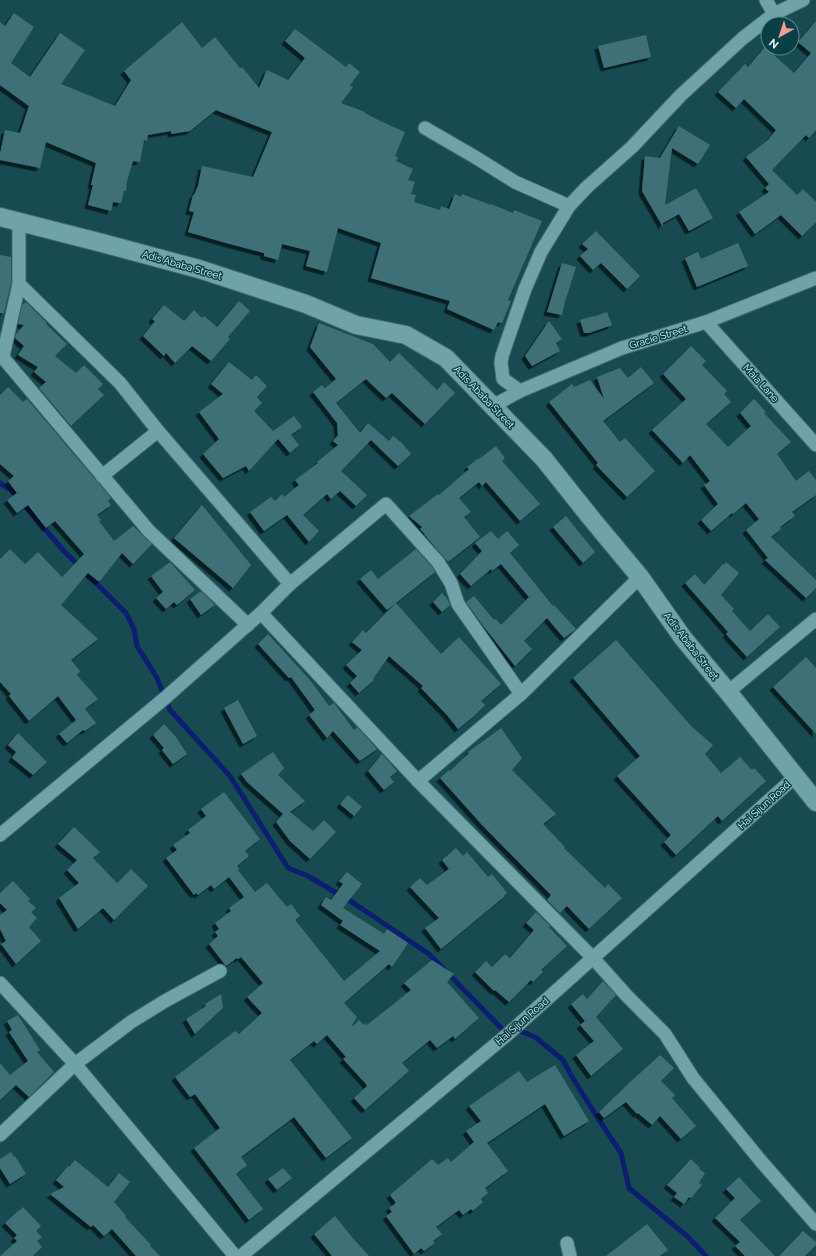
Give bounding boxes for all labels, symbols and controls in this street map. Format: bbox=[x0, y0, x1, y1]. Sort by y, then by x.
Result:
north arrow bbox=[760, 16, 800, 56]
text: N bbox=[767, 36, 781, 51]
street label: Adis Ababa Street bbox=[141, 248, 224, 282]
street label: Gracie Street bbox=[628, 323, 689, 351]
street label: Maia Lane bbox=[741, 362, 781, 404]
street label: Adis Ababa Street bbox=[451, 364, 517, 431]
street label: Adis Ababa Street bbox=[661, 610, 721, 682]
street label: Hai Sijun Road bbox=[736, 779, 792, 831]
street label: Hai Sijun Road bbox=[493, 995, 551, 1047]

